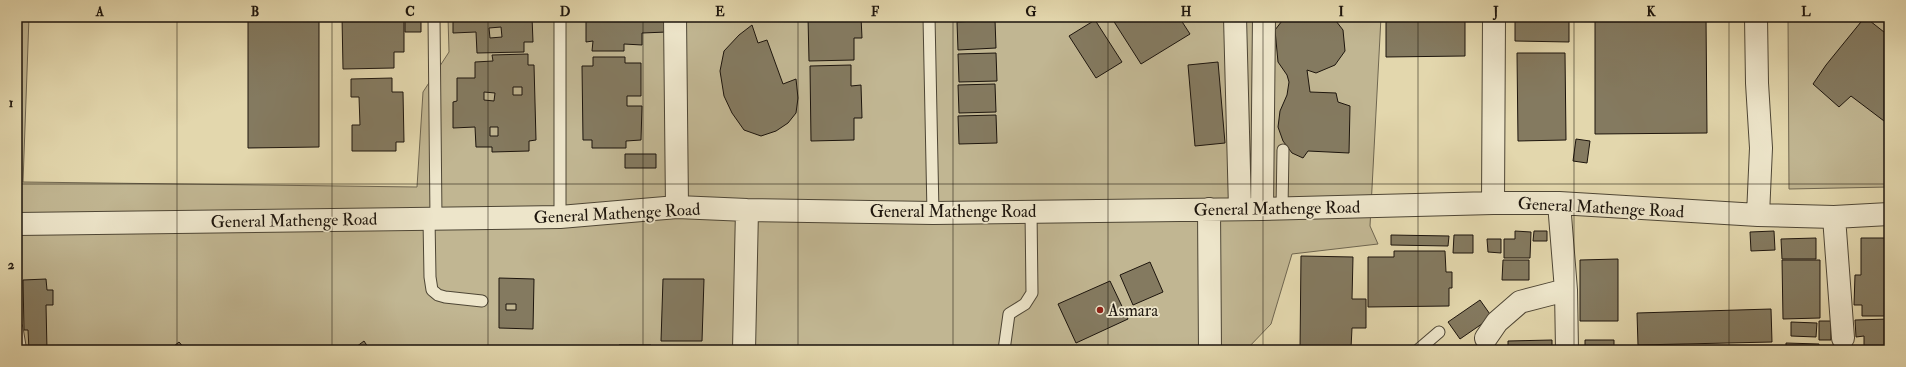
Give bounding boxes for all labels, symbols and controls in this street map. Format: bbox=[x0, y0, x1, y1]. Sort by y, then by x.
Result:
text: A bbox=[95, 4, 105, 20]
text: B bbox=[251, 4, 259, 20]
text: C bbox=[405, 4, 415, 20]
text: D bbox=[560, 4, 571, 20]
text: E bbox=[715, 4, 725, 20]
text: F bbox=[871, 4, 880, 20]
text: G bbox=[1026, 4, 1037, 20]
text: H bbox=[1181, 4, 1192, 20]
text: I bbox=[1338, 4, 1344, 20]
text: J bbox=[1492, 4, 1499, 21]
text: K bbox=[1646, 4, 1656, 20]
text: L bbox=[1801, 4, 1811, 20]
text: 1 bbox=[9, 95, 14, 111]
street label: General Mathenge Road bbox=[1517, 193, 1685, 222]
street label: General Mathenge Road bbox=[1193, 197, 1361, 220]
street label: General Mathenge Road bbox=[533, 199, 701, 228]
street label: General Mathenge Road bbox=[870, 201, 1037, 222]
street label: General Mathenge Road bbox=[210, 209, 378, 232]
text: 2 bbox=[8, 257, 15, 273]
place label: Asmara bbox=[1107, 300, 1159, 321]
marker: Asmara bbox=[1095, 305, 1105, 315]

